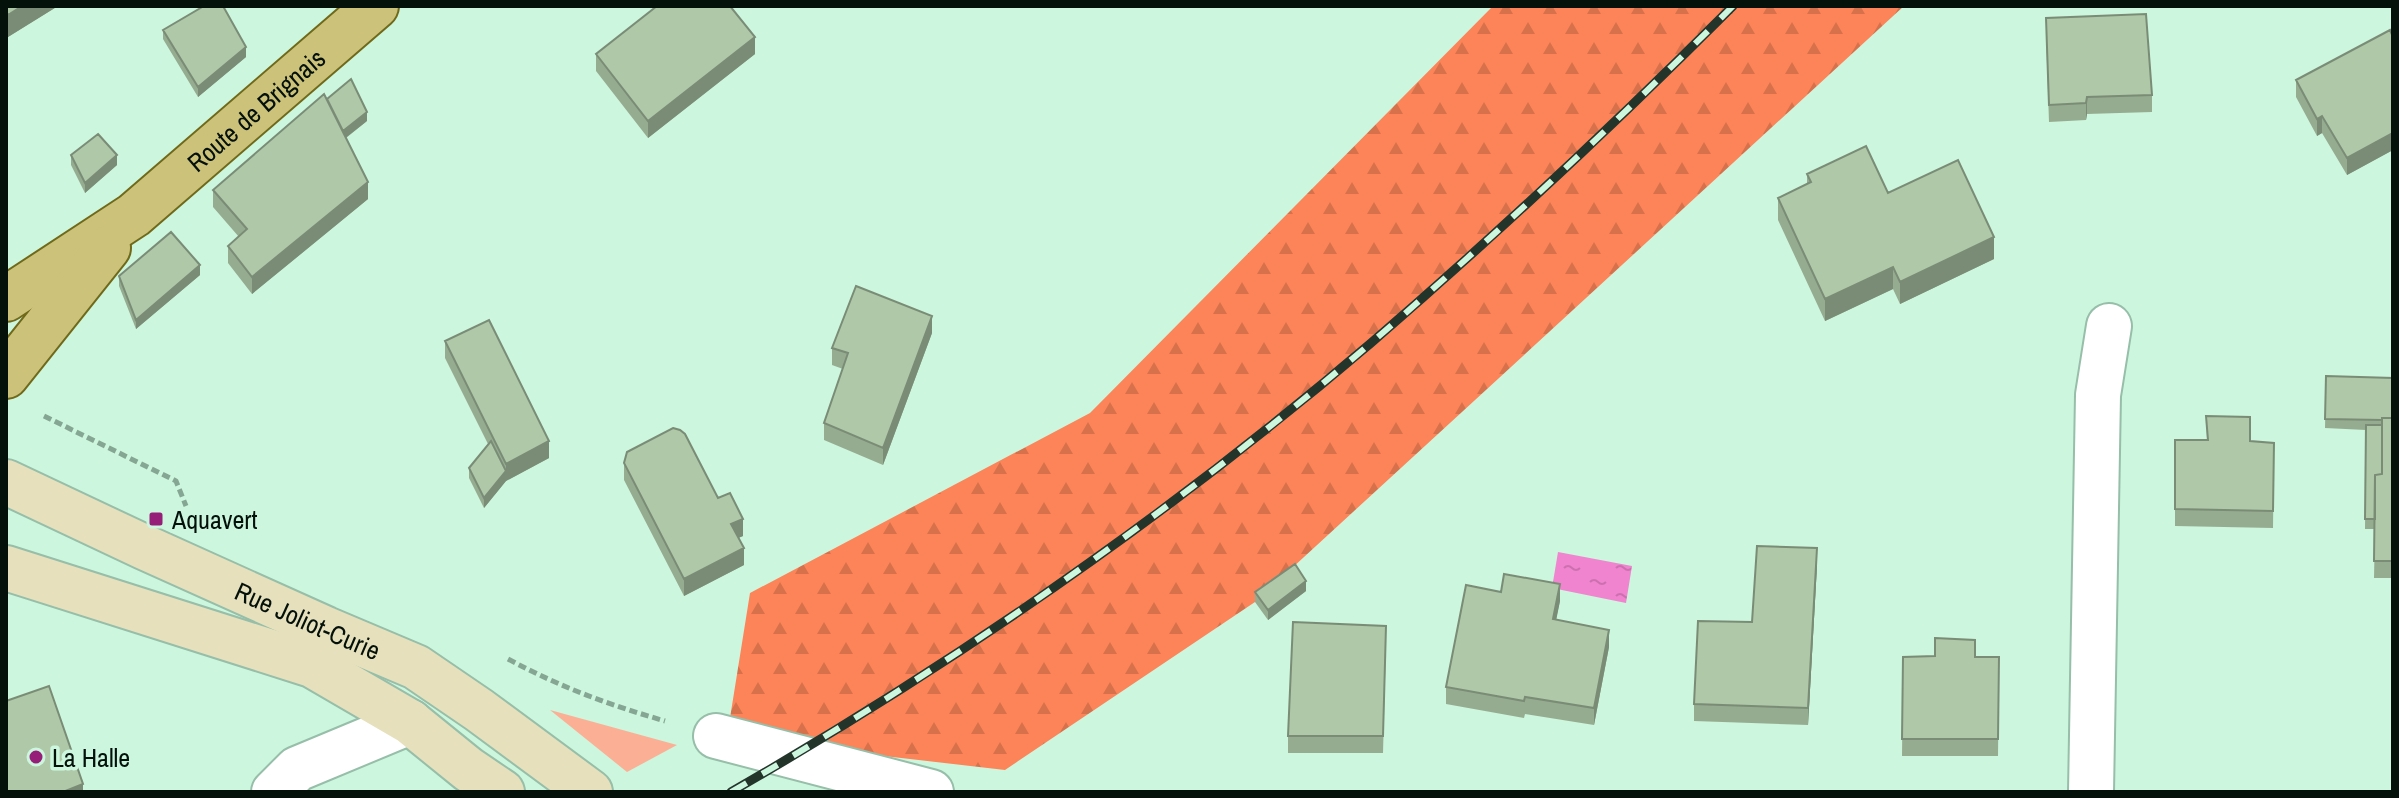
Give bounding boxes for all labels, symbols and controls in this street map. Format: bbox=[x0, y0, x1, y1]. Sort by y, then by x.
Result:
street label: Route de Brignais bbox=[179, 40, 332, 179]
place label: Aquavert bbox=[171, 502, 257, 537]
marker: Aquavert bbox=[147, 510, 165, 528]
street label: Rue Joliot-Curie bbox=[230, 573, 386, 667]
place label: La Halle bbox=[52, 740, 130, 775]
marker: La Halle bbox=[27, 748, 45, 766]

